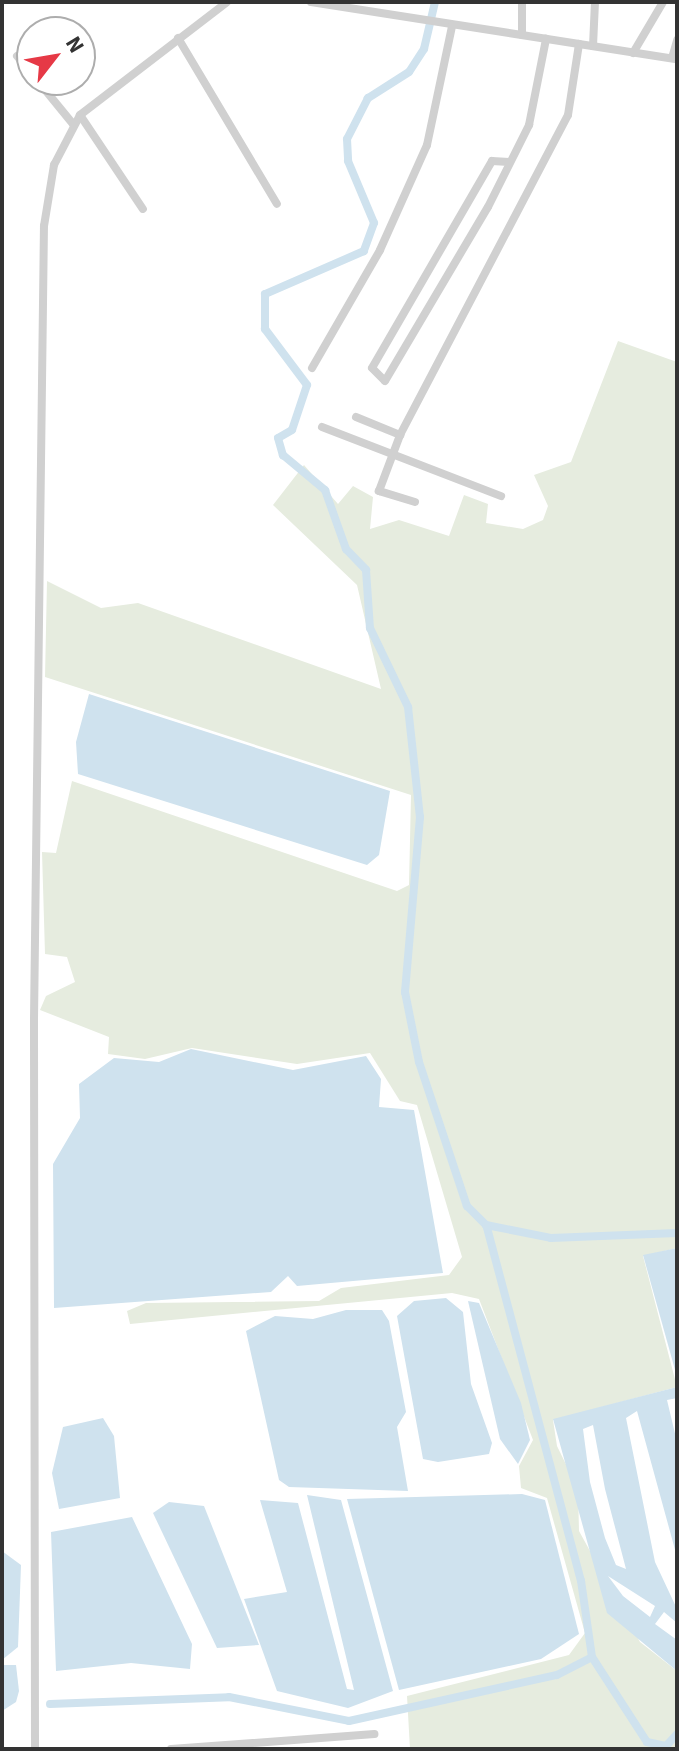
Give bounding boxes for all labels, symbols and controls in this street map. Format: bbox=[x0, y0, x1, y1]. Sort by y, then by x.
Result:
north arrow bbox=[16, 16, 96, 96]
text: N bbox=[57, 30, 92, 59]

